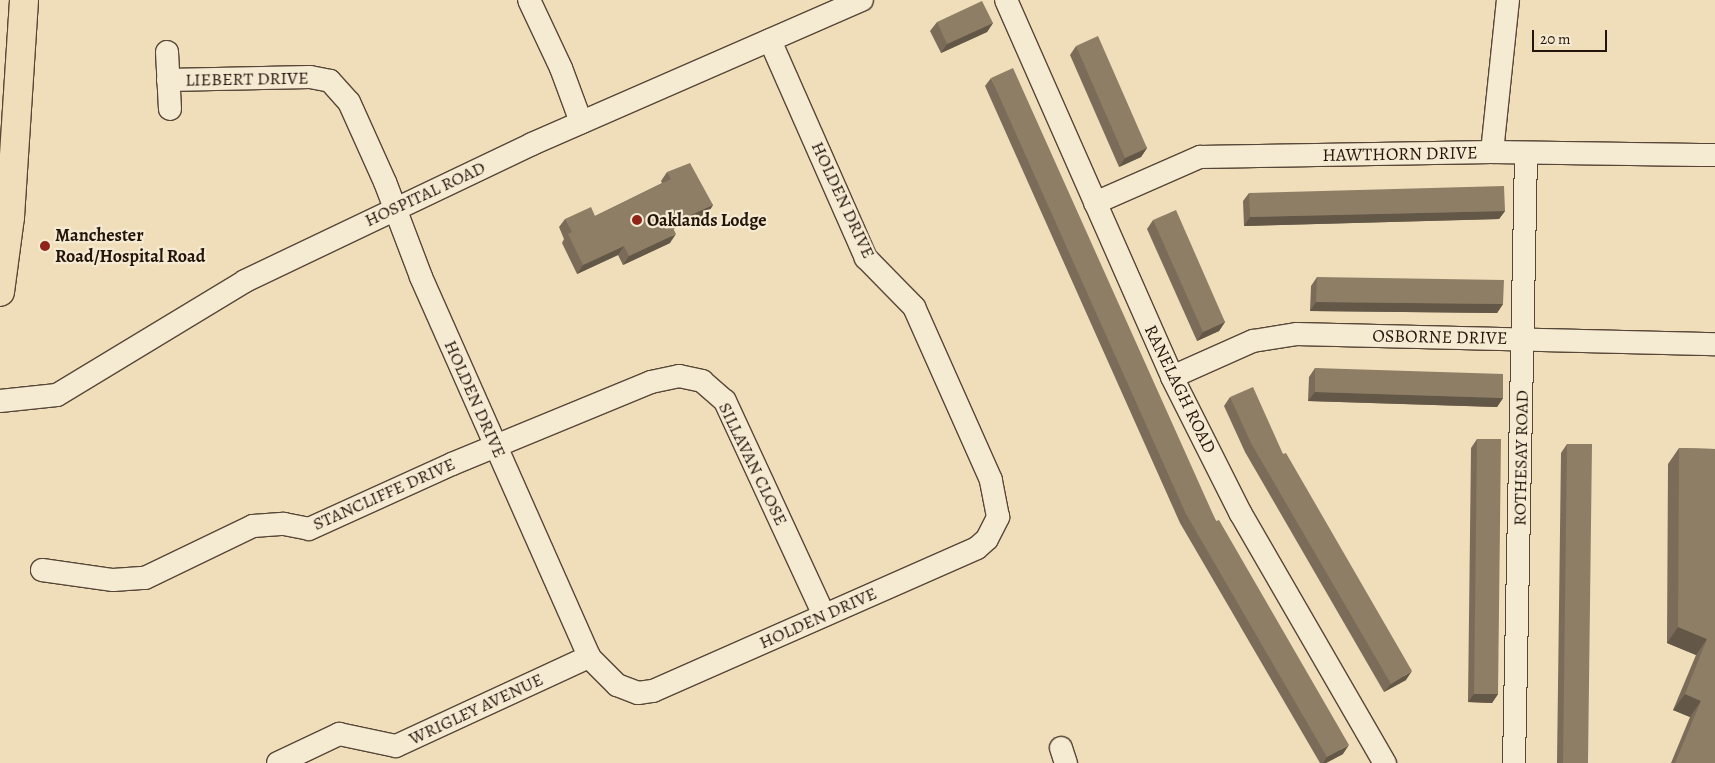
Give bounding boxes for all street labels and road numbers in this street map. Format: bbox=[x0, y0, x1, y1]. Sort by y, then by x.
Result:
street label: LIEBERT DRIVE bbox=[185, 67, 309, 91]
street label: HOLDEN DRIVE bbox=[807, 138, 879, 262]
street label: HAWTHORN DRIVE bbox=[1322, 142, 1478, 166]
street label: HOSPITAL ROAD bbox=[361, 157, 489, 231]
street label: RANELAGH ROAD bbox=[1140, 321, 1220, 457]
street label: OSBORNE DRIVE bbox=[1372, 325, 1508, 349]
street label: HOLDEN DRIVE bbox=[439, 337, 511, 461]
street label: ROTHESAY ROAD bbox=[1509, 390, 1533, 526]
street label: SILLAVAN CLOSE bbox=[714, 399, 792, 529]
street label: STANCLIFFE DRIVE bbox=[310, 453, 458, 535]
street label: HOLDEN DRIVE bbox=[756, 582, 880, 654]
street label: WRIGLEY AVENUE bbox=[405, 668, 547, 750]

